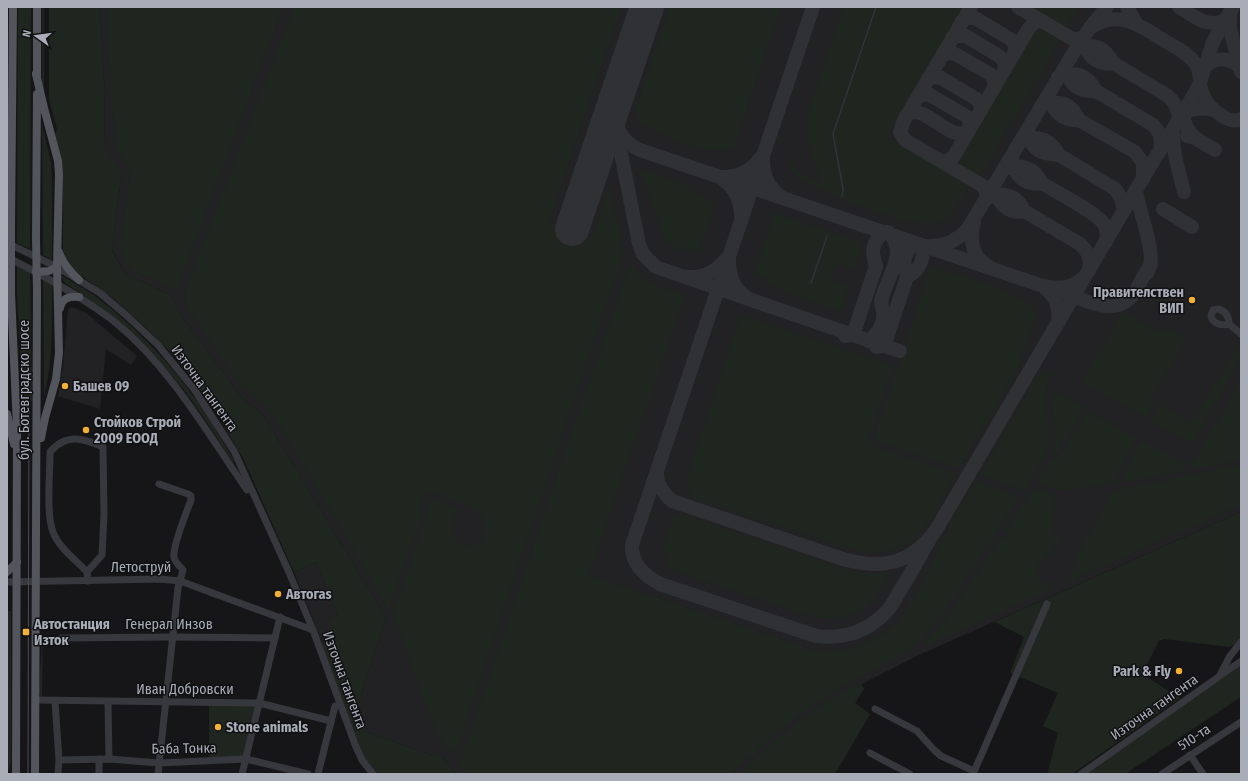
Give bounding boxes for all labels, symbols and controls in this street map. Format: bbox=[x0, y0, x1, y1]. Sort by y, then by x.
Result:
north arrow bbox=[16, 16, 56, 56]
text: N bbox=[20, 29, 34, 38]
place label: Правителствен ВИП bbox=[1093, 284, 1184, 317]
marker: Правителствен ВИП bbox=[1187, 295, 1197, 305]
street label: бул. Ботевградско шосе bbox=[16, 320, 33, 460]
street label: Източна тангента bbox=[168, 342, 242, 435]
place label: Башев 09 bbox=[73, 378, 129, 395]
marker: Башев 09 bbox=[60, 381, 70, 391]
place label: Стойков Строй 2009 ЕООД bbox=[93, 414, 181, 447]
marker: Стойков Строй 2009 ЕООД bbox=[81, 425, 91, 435]
street label: Летоструй bbox=[111, 559, 171, 576]
place label: Автогаѕ bbox=[285, 586, 332, 603]
marker: Автогаѕ bbox=[273, 589, 283, 599]
place label: Автостанция Изток bbox=[33, 616, 110, 649]
street label: Генерал Инзов bbox=[125, 616, 213, 633]
marker: Автостанция Изток bbox=[21, 627, 31, 637]
street label: Източна тангента bbox=[319, 629, 370, 731]
place label: Park & Fly bbox=[1113, 663, 1171, 680]
marker: Park & Fly bbox=[1174, 666, 1184, 676]
street label: Източна тангента bbox=[1107, 671, 1201, 744]
street label: Иван Добровски bbox=[136, 681, 234, 698]
place label: Stone animals bbox=[226, 719, 308, 736]
street label: 510-та bbox=[1175, 721, 1214, 754]
marker: Stone animals bbox=[213, 722, 223, 732]
street label: Баба Тонка bbox=[151, 739, 217, 758]

